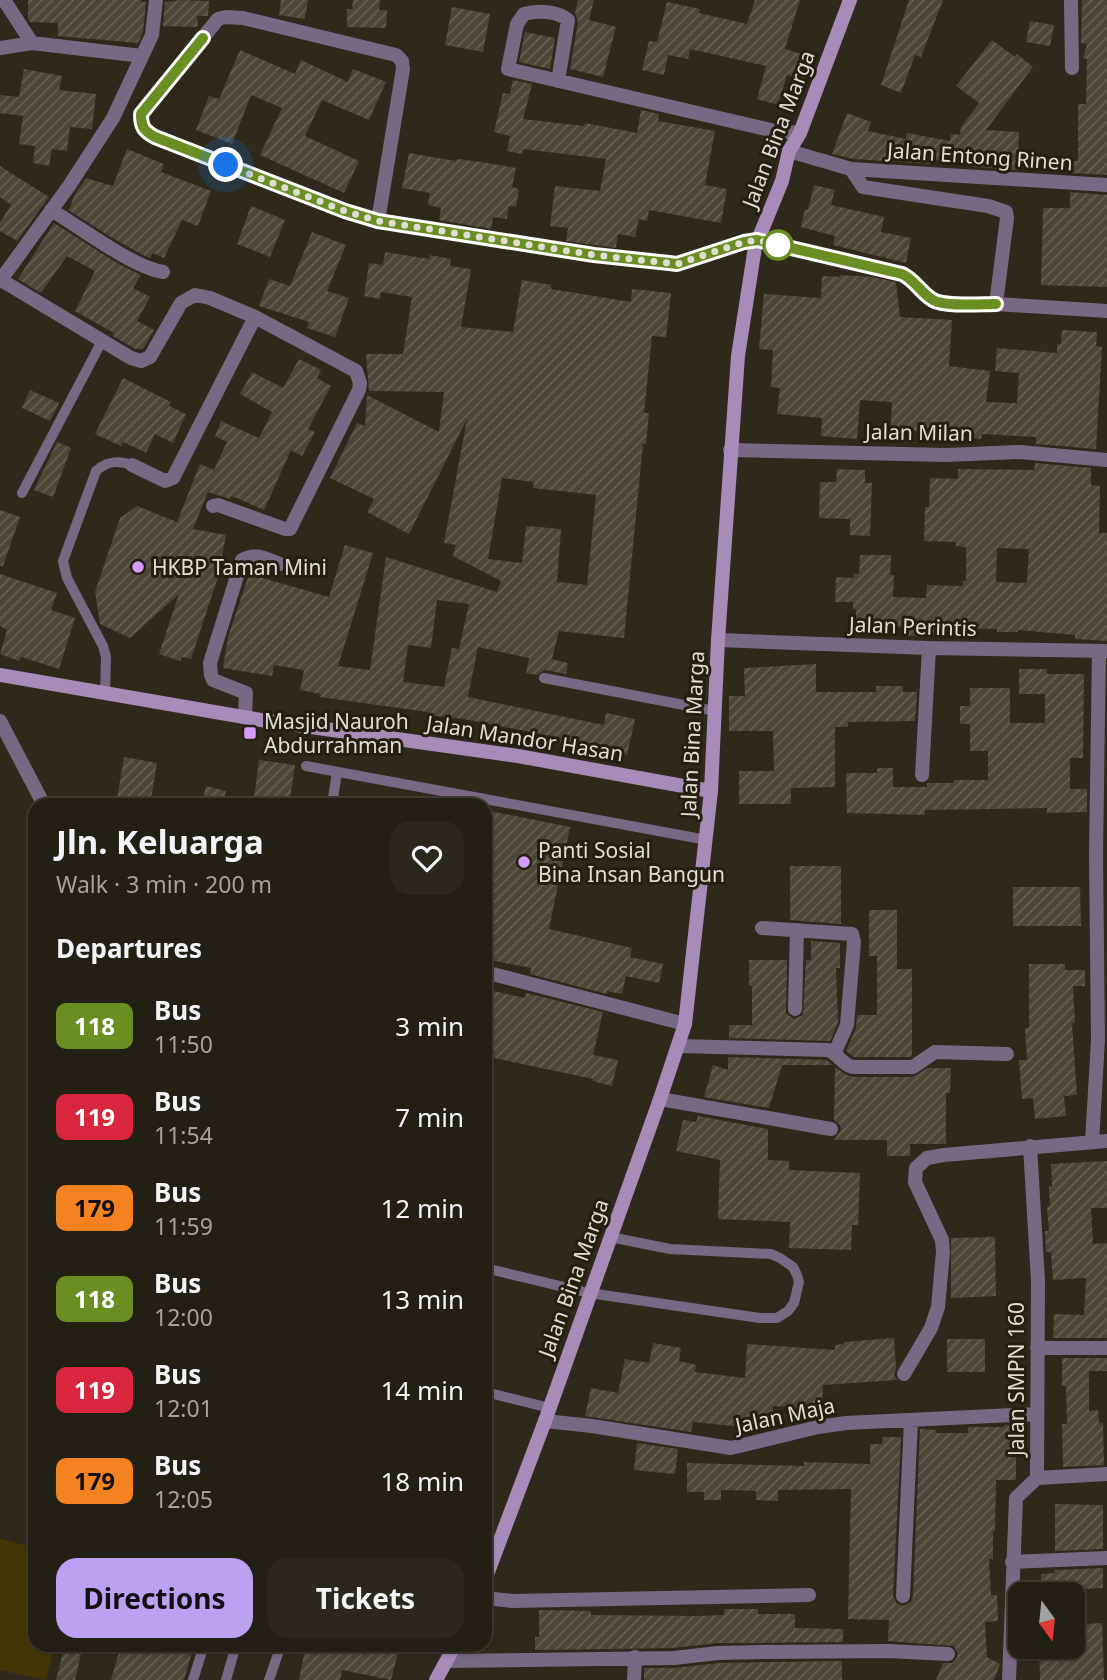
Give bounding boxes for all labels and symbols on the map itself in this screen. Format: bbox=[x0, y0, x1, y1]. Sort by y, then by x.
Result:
street label: Jalan Bina Marga bbox=[734, 46, 821, 214]
street label: Jalan Entong Rinen bbox=[884, 135, 1074, 176]
your location bbox=[208, 147, 243, 182]
unlabelled marker bbox=[763, 230, 793, 260]
street label: Jalan Milan bbox=[863, 417, 973, 447]
place label: HKBP Taman Mini bbox=[152, 553, 327, 581]
marker: HKBP Taman Mini bbox=[130, 559, 146, 575]
street label: Jalan Perintis bbox=[847, 610, 977, 642]
street label: Jalan Bina Marga bbox=[674, 650, 710, 820]
place label: Masjid Nauroh Abdurrahman bbox=[264, 707, 409, 759]
street label: Jalan Mandor Hasan bbox=[423, 708, 625, 767]
marker: Masjid Nauroh Abdurrahman bbox=[242, 725, 258, 741]
place label: Panti Sosial Bina Insan Bangun bbox=[538, 836, 725, 888]
marker: Panti Sosial Bina Insan Bangun bbox=[516, 854, 532, 870]
street label: Jalan Bina Marga bbox=[531, 1195, 615, 1363]
street label: Jalan SMPN 160 bbox=[1002, 1302, 1030, 1458]
street label: Jalan Maja bbox=[731, 1391, 837, 1440]
north arrow bbox=[1008, 1582, 1085, 1659]

